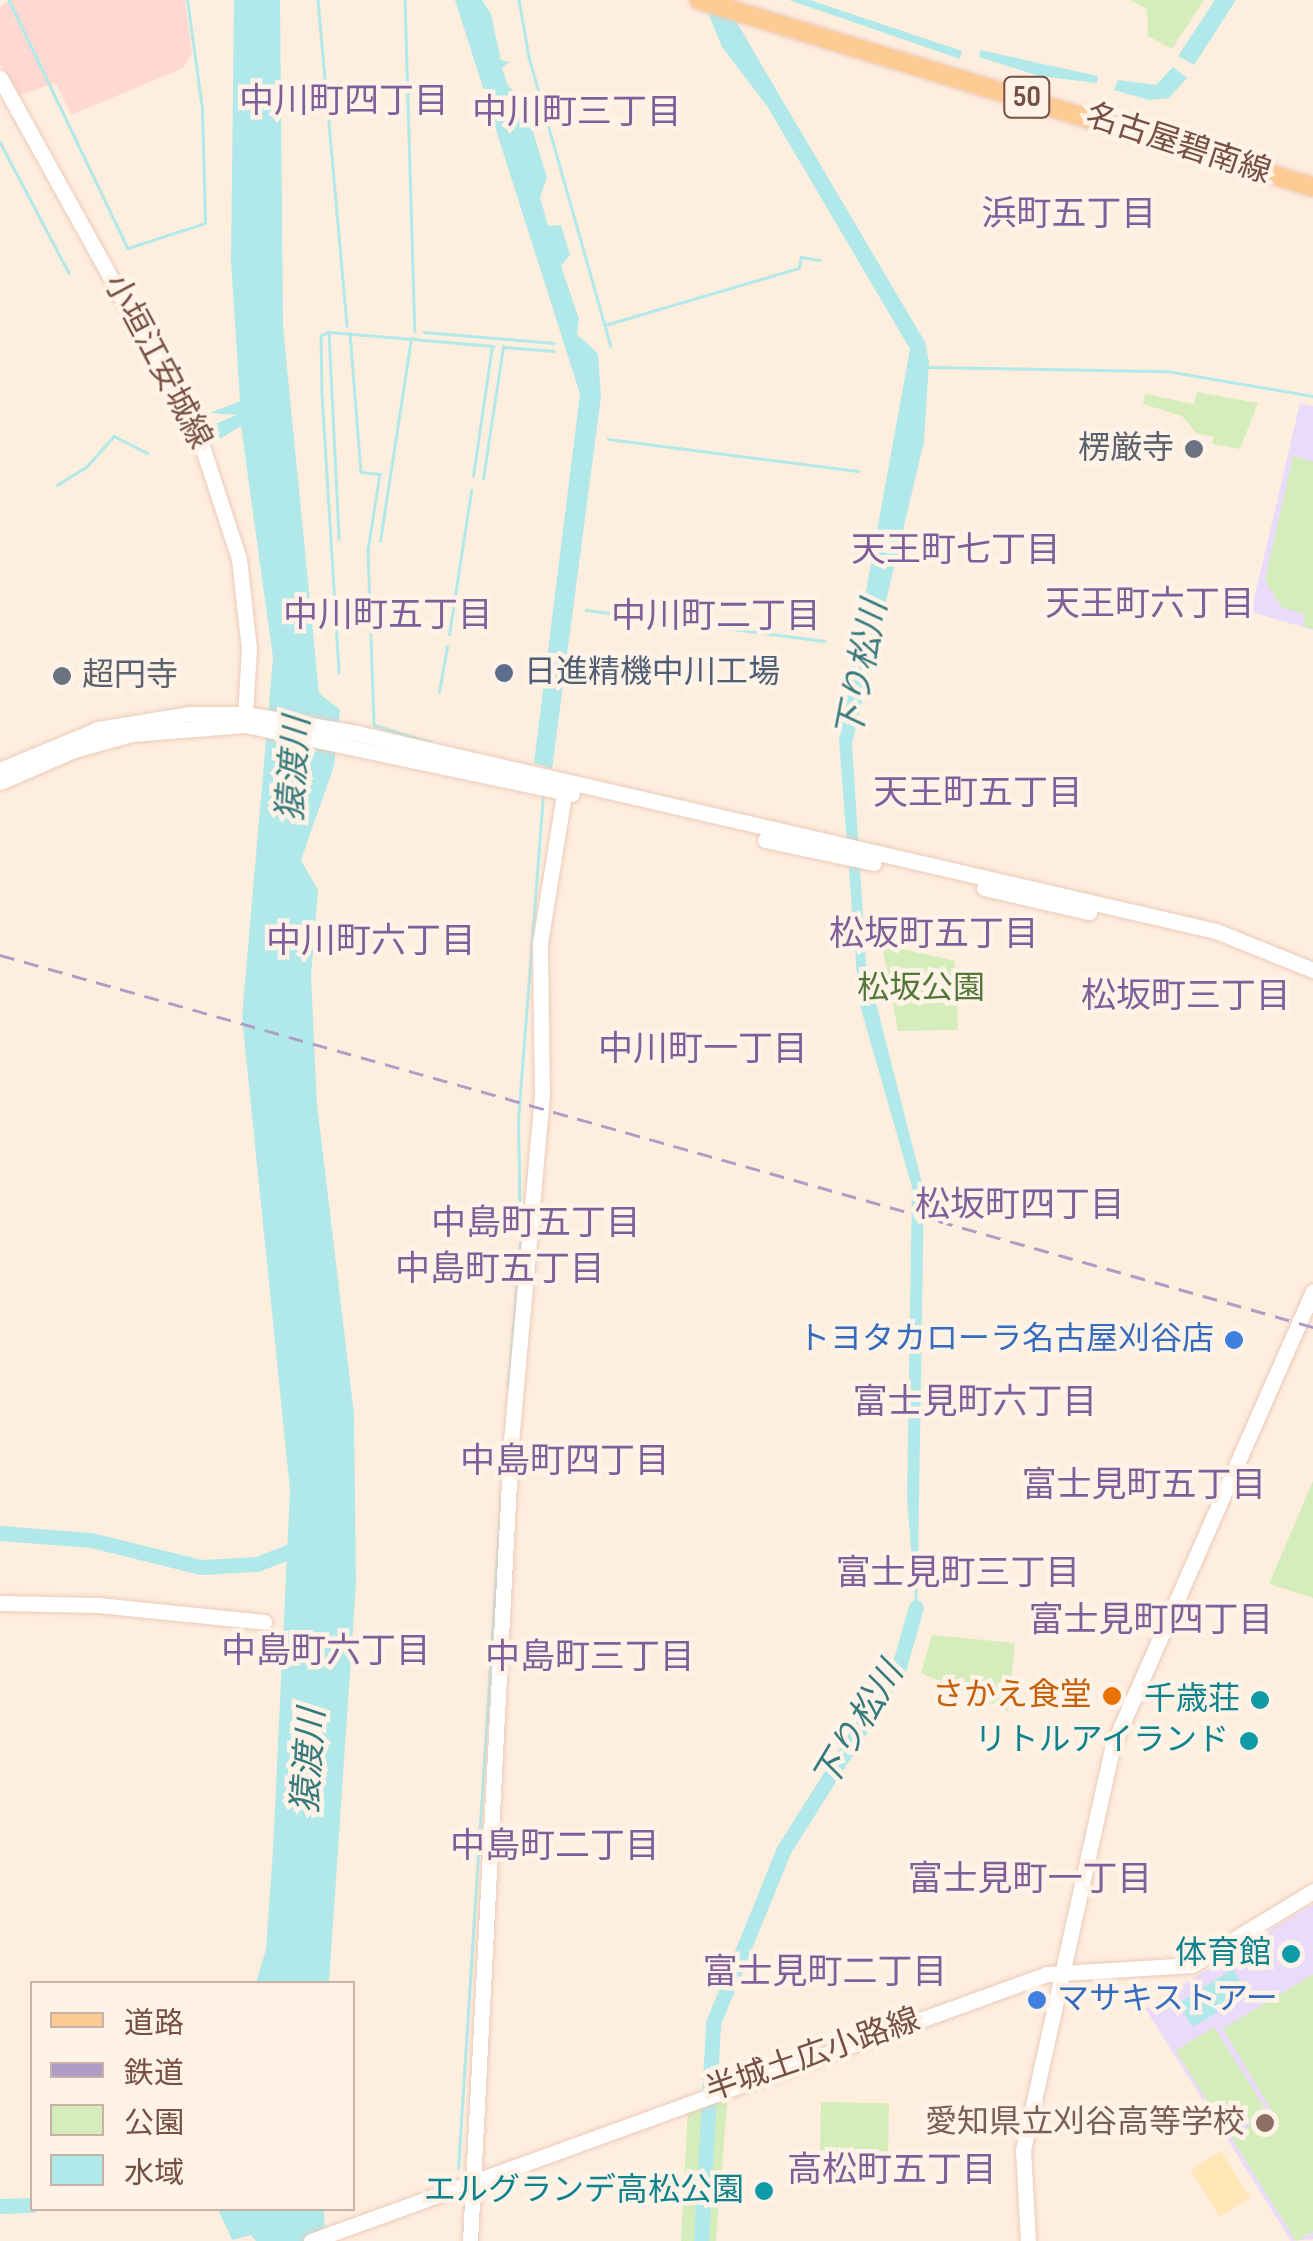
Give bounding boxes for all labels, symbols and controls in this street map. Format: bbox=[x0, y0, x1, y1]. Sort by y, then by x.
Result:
road number: 50 bbox=[1002, 72, 1052, 122]
district label: 中川町四丁目 bbox=[239, 81, 449, 123]
district label: 中川町三丁目 bbox=[472, 92, 682, 134]
street label: 名古屋碧南線 bbox=[1081, 97, 1275, 193]
district label: 浜町五丁目 bbox=[982, 194, 1156, 236]
street label: 小垣江安城線 bbox=[95, 268, 219, 456]
place label: 楞厳寺 bbox=[1078, 430, 1174, 468]
marker: 楞厳寺 bbox=[1183, 438, 1205, 460]
district label: 天王町七丁目 bbox=[851, 530, 1061, 572]
district label: 天王町六丁目 bbox=[1045, 584, 1255, 626]
district label: 中川町五丁目 bbox=[283, 595, 493, 637]
district label: 中川町二丁目 bbox=[611, 596, 821, 638]
water label: 下り松川 bbox=[829, 597, 897, 743]
place label: 日進精機中川工場 bbox=[524, 654, 780, 692]
place label: 超円寺 bbox=[82, 657, 178, 695]
marker: 日進精機中川工場 bbox=[493, 662, 515, 684]
marker: 超円寺 bbox=[51, 665, 73, 687]
water label: 猿渡川 bbox=[270, 715, 320, 823]
district label: 天王町五丁目 bbox=[873, 773, 1083, 815]
district label: 松坂町五丁目 bbox=[829, 914, 1039, 956]
district label: 中川町六丁目 bbox=[266, 921, 476, 963]
park label: 松坂公園 bbox=[857, 970, 985, 1008]
district label: 松坂町三丁目 bbox=[1081, 976, 1291, 1018]
district label: 中川町一丁目 bbox=[598, 1029, 808, 1071]
district label: 松坂町四丁目 bbox=[915, 1185, 1125, 1227]
district label: 中島町五丁目 bbox=[431, 1203, 641, 1245]
district label: 中島町五丁目 bbox=[395, 1249, 605, 1291]
place label: トヨタカローラ名古屋刈谷店 bbox=[798, 1321, 1214, 1359]
marker: トヨタカローラ名古屋刈谷店 bbox=[1223, 1329, 1245, 1351]
district label: 富士見町六丁目 bbox=[853, 1382, 1097, 1424]
district label: 中島町四丁目 bbox=[460, 1441, 670, 1483]
district label: 富士見町五丁目 bbox=[1022, 1465, 1266, 1507]
district label: 富士見町三丁目 bbox=[836, 1553, 1080, 1595]
district label: 富士見町四丁目 bbox=[1029, 1600, 1273, 1642]
district label: 中島町六丁目 bbox=[221, 1631, 431, 1673]
district label: 中島町三丁目 bbox=[485, 1637, 695, 1679]
water label: 下り松川 bbox=[805, 1655, 913, 1797]
place label: さかえ食堂 bbox=[932, 1677, 1092, 1715]
place label: 千歳荘 bbox=[1144, 1681, 1240, 1719]
marker: さかえ食堂 bbox=[1101, 1685, 1123, 1707]
marker: 千歳荘 bbox=[1249, 1689, 1271, 1711]
water label: 猿渡川 bbox=[285, 1707, 335, 1815]
place label: リトルアイランド bbox=[973, 1722, 1229, 1760]
marker: リトルアイランド bbox=[1238, 1730, 1260, 1752]
district label: 中島町二丁目 bbox=[450, 1826, 660, 1868]
district label: 富士見町一丁目 bbox=[908, 1859, 1152, 1901]
place label: 体育館 bbox=[1175, 1935, 1271, 1973]
marker: 体育館 bbox=[1280, 1943, 1302, 1965]
district label: 富士見町二丁目 bbox=[703, 1952, 947, 1994]
legend bbox=[30, 1981, 355, 2211]
place label: マサキストアー bbox=[1057, 1981, 1279, 2019]
marker: マサキストアー bbox=[1026, 1989, 1048, 2011]
street label: 半城土広小路線 bbox=[701, 2001, 925, 2111]
text: 道路 bbox=[124, 2006, 184, 2042]
text: 鉄道 bbox=[124, 2056, 184, 2092]
place label: 愛知県立刈谷高等学校 bbox=[925, 2104, 1245, 2142]
text: 公園 bbox=[124, 2106, 184, 2142]
marker: 愛知県立刈谷高等学校 bbox=[1254, 2112, 1276, 2134]
district label: 高松町五丁目 bbox=[787, 2150, 997, 2192]
text: 水域 bbox=[124, 2156, 184, 2192]
place label: エルグランデ高松公園 bbox=[424, 2172, 744, 2210]
marker: エルグランデ高松公園 bbox=[753, 2180, 775, 2202]

